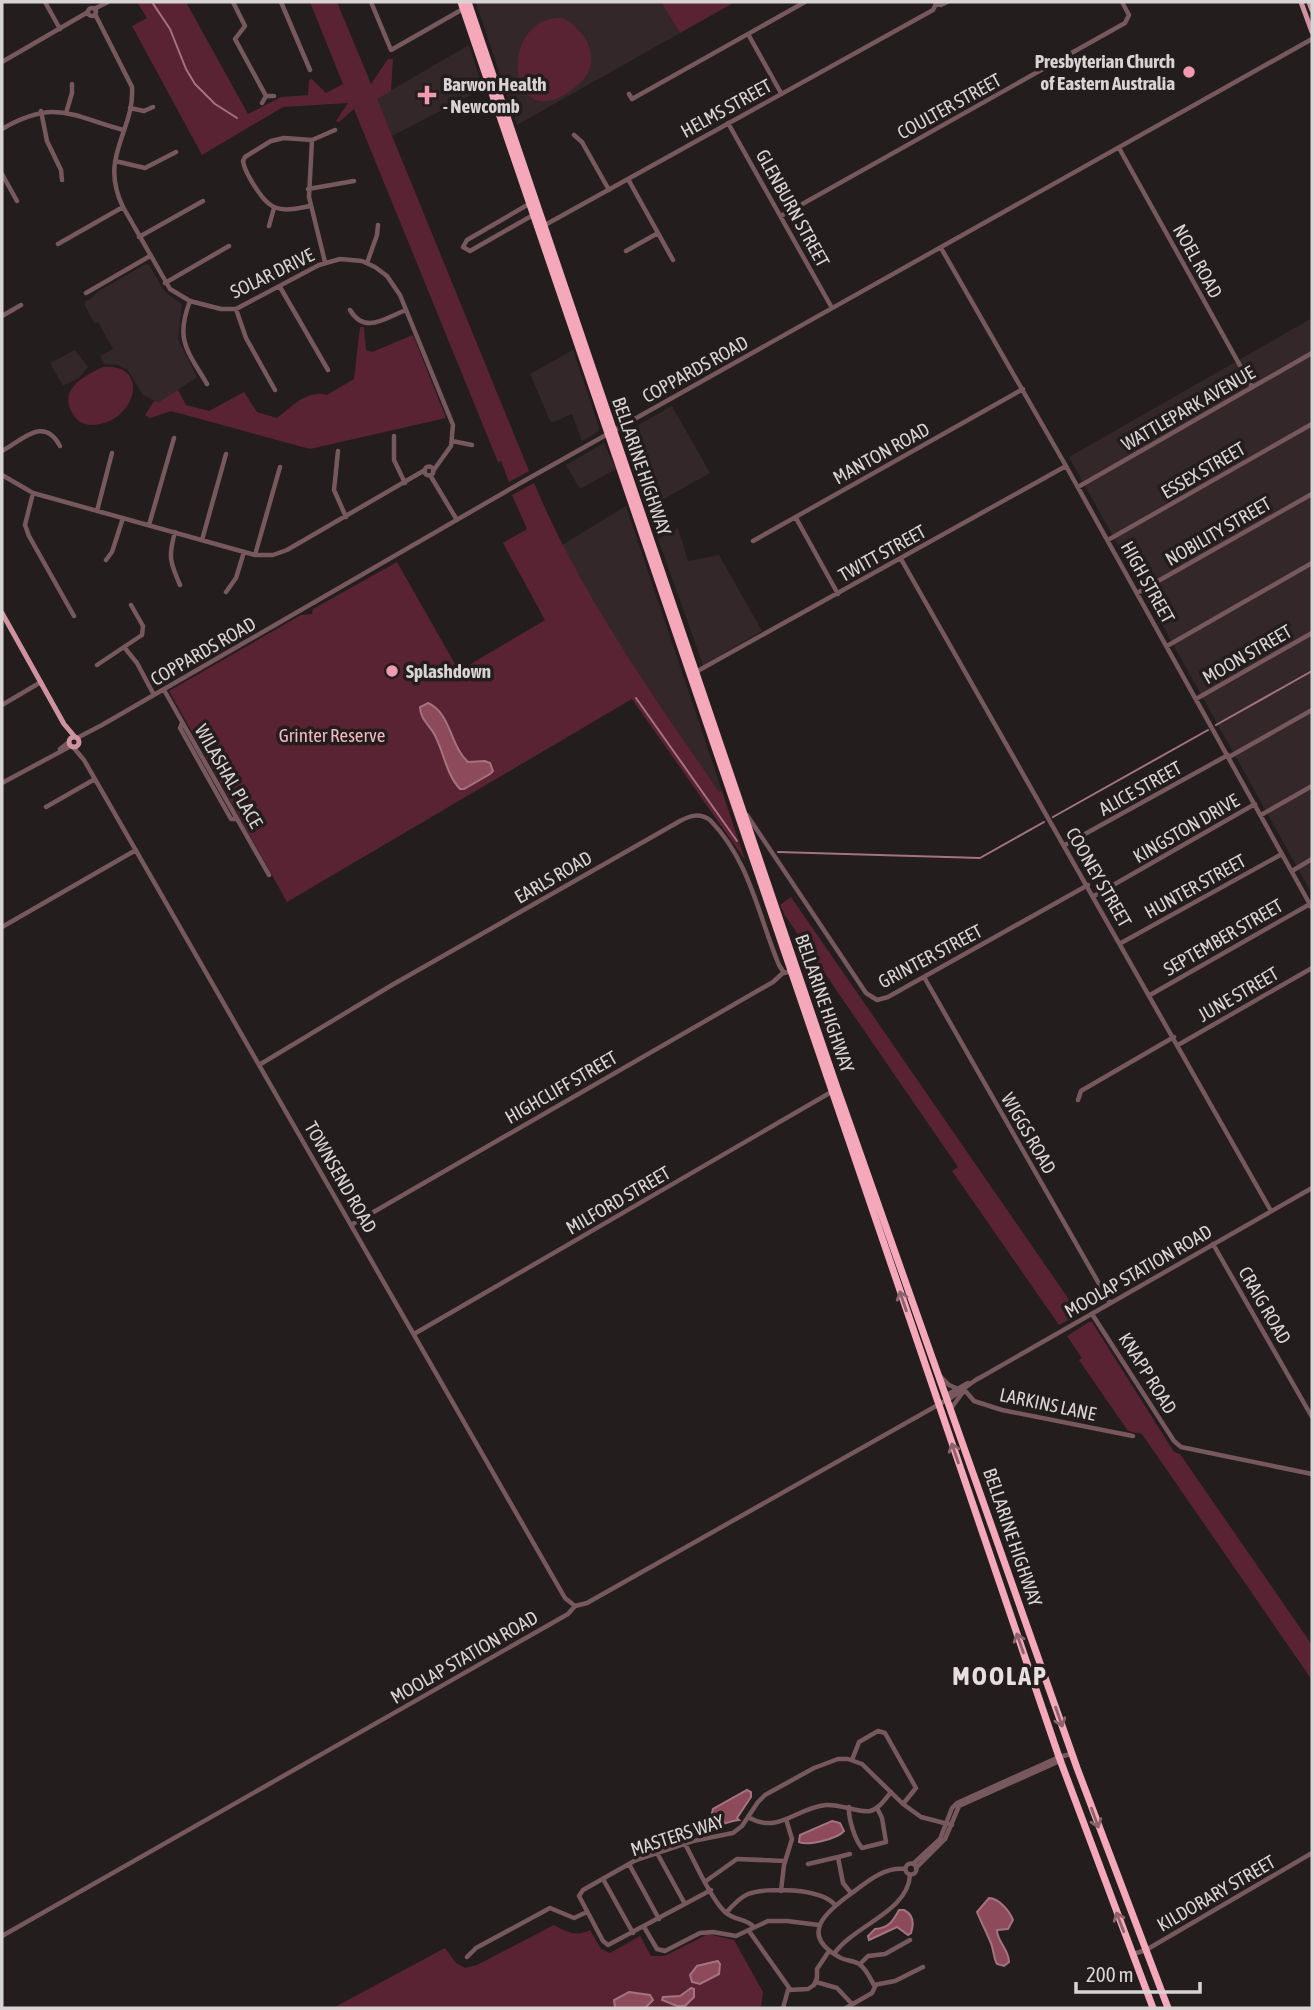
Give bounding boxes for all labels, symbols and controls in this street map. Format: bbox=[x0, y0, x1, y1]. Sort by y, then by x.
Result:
place label: Presbyterian Church of Eastern Australia bbox=[1035, 50, 1175, 94]
marker: Presbyterian Church of Eastern Australia bbox=[1181, 64, 1197, 80]
street label: COULTER STREET bbox=[893, 68, 1005, 144]
place label: Barwon Health - Newcomb bbox=[443, 73, 547, 117]
street label: HELMS STREET bbox=[677, 74, 776, 142]
marker: Barwon Health - Newcomb bbox=[417, 85, 437, 105]
street label: GLENBURN STREET bbox=[752, 146, 835, 271]
street label: NOEL ROAD bbox=[1169, 220, 1227, 302]
street label: SOLAR DRIVE bbox=[227, 243, 317, 303]
street label: COPPARDS ROAD bbox=[638, 331, 752, 407]
street label: WATTLEPARK AVENUE bbox=[1117, 361, 1259, 455]
street label: BELLARINE HIGHWAY bbox=[608, 394, 676, 538]
street label: MANTON ROAD bbox=[829, 418, 933, 488]
street label: ESSEX STREET bbox=[1157, 437, 1250, 503]
street label: NOBILITY STREET bbox=[1161, 492, 1275, 570]
street label: TWITT STREET bbox=[834, 520, 930, 586]
street label: HIGH STREET bbox=[1117, 537, 1180, 627]
street label: COPPARDS ROAD bbox=[147, 612, 259, 690]
street label: MOON STREET bbox=[1199, 619, 1296, 688]
place label: Splashdown bbox=[406, 660, 491, 682]
marker: Splashdown bbox=[384, 663, 400, 679]
street label: WILASHAL PLACE bbox=[190, 720, 268, 832]
park label: Grinter Reserve bbox=[279, 724, 385, 746]
street label: ALICE STREET bbox=[1095, 756, 1186, 820]
street label: KINGSTON DRIVE bbox=[1129, 789, 1243, 867]
street label: COONEY STREET bbox=[1062, 823, 1137, 931]
street label: EARLS ROAD bbox=[511, 846, 595, 908]
street label: HUNTER STREET bbox=[1141, 849, 1250, 923]
street label: SEPTEMBER STREET bbox=[1159, 894, 1287, 980]
street label: GRINTER STREET bbox=[874, 919, 986, 993]
street label: BELLARINE HIGHWAY bbox=[791, 931, 859, 1075]
street label: JUNE STREET bbox=[1194, 962, 1283, 1026]
street label: HIGHCLIFF STREET bbox=[501, 1046, 622, 1128]
street label: WIGGS ROAD bbox=[997, 1089, 1061, 1177]
street label: TOWNSEND ROAD bbox=[300, 1117, 382, 1237]
street label: MILFORD STREET bbox=[562, 1161, 675, 1239]
street label: MOOLAP STATION ROAD bbox=[1061, 1220, 1215, 1322]
street label: CRAIG ROAD bbox=[1234, 1263, 1296, 1347]
one-way arrow bbox=[896, 1291, 908, 1313]
street label: KNAPP ROAD bbox=[1114, 1328, 1182, 1418]
street label: LARKINS LANE bbox=[998, 1383, 1098, 1425]
one-way arrow bbox=[948, 1443, 960, 1465]
street label: BELLARINE HIGHWAY bbox=[979, 1465, 1047, 1609]
street label: MOOLAP STATION ROAD bbox=[387, 1606, 541, 1708]
one-way arrow bbox=[1013, 1632, 1025, 1654]
district label: MOOLAP bbox=[952, 1661, 1048, 1691]
one-way arrow bbox=[1054, 1706, 1066, 1728]
one-way arrow bbox=[1090, 1807, 1103, 1829]
street label: MASTERS WAY bbox=[628, 1809, 727, 1860]
street label: KILDORARY STREET bbox=[1153, 1850, 1280, 1936]
one-way arrow bbox=[1112, 1911, 1125, 1933]
scale bar bbox=[1076, 1951, 1200, 1995]
text: 200 m bbox=[1086, 1962, 1134, 1986]

